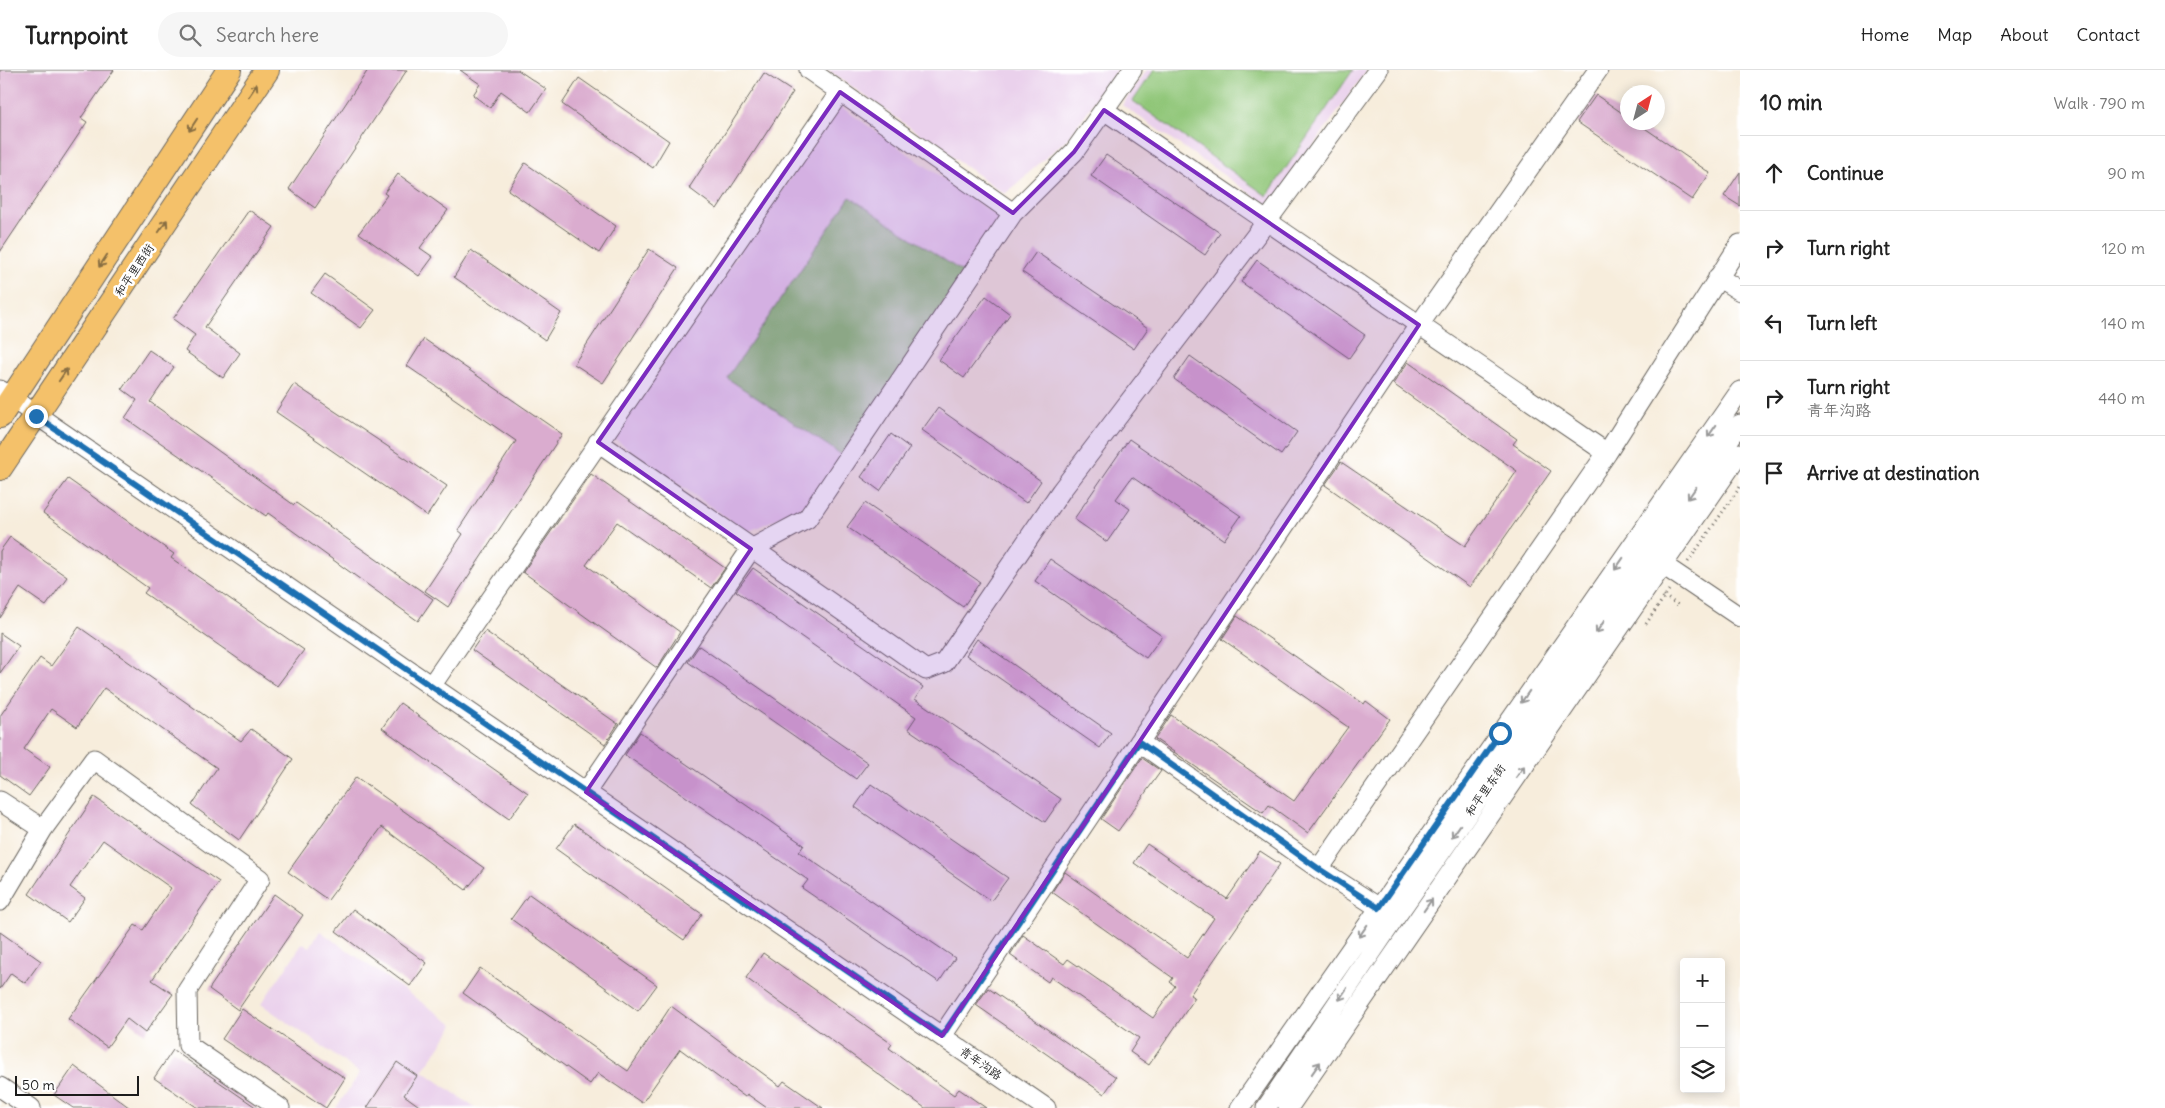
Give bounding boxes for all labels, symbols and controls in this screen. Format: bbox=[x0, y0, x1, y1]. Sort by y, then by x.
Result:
search box bbox=[158, 12, 508, 57]
text: Turnpoint bbox=[25, 20, 128, 50]
icon: search bbox=[176, 21, 204, 49]
text: Search here bbox=[216, 23, 319, 47]
text: Home bbox=[1861, 23, 1909, 46]
text: Map bbox=[1937, 23, 1972, 46]
text: About bbox=[2000, 23, 2048, 46]
text: Contact bbox=[2076, 23, 2140, 46]
one-way arrow bbox=[248, 84, 258, 98]
north arrow bbox=[1620, 85, 1665, 130]
text: 10 min bbox=[1760, 89, 1822, 116]
text: Walk · 790 m bbox=[2054, 93, 2145, 113]
one-way arrow bbox=[188, 118, 198, 132]
icon: ahead bbox=[1760, 159, 1788, 187]
text: Continue bbox=[1807, 161, 1884, 185]
text: 90 m bbox=[2107, 163, 2145, 183]
one-way arrow bbox=[158, 219, 168, 233]
icon: right bbox=[1760, 234, 1788, 262]
text: Turn right bbox=[1807, 236, 1890, 260]
text: 120 m bbox=[2102, 238, 2145, 258]
street label: 和平里西街 bbox=[111, 241, 157, 299]
one-way arrow bbox=[98, 254, 108, 268]
icon: left bbox=[1760, 309, 1788, 337]
text: Turn left bbox=[1807, 311, 1877, 335]
text: 140 m bbox=[2101, 313, 2145, 333]
one-way arrow bbox=[59, 369, 69, 383]
text: Turn right bbox=[1807, 375, 1890, 399]
icon: right bbox=[1760, 384, 1788, 412]
text: 440 m bbox=[2098, 388, 2145, 408]
text: 青年沟路 bbox=[1807, 400, 1871, 420]
route end bbox=[25, 405, 48, 428]
one-way arrow bbox=[1707, 424, 1717, 438]
icon: arrive bbox=[1760, 459, 1788, 487]
text: Arrive at destination bbox=[1807, 461, 1980, 485]
one-way arrow bbox=[1687, 486, 1697, 500]
one-way arrow bbox=[1614, 557, 1624, 571]
one-way arrow bbox=[1595, 620, 1605, 634]
one-way arrow bbox=[1520, 690, 1530, 704]
route start bbox=[1489, 722, 1512, 745]
street label: 和平里东街 bbox=[1462, 761, 1508, 819]
one-way arrow bbox=[1515, 765, 1525, 779]
one-way arrow bbox=[1451, 824, 1461, 838]
one-way arrow bbox=[1423, 899, 1433, 913]
one-way arrow bbox=[1358, 924, 1368, 938]
map controls bbox=[1680, 958, 1725, 1093]
button: + bbox=[1680, 958, 1725, 1003]
one-way arrow bbox=[1338, 986, 1348, 1000]
button: − bbox=[1680, 1003, 1725, 1048]
street label: 青年沟路 bbox=[957, 1043, 1005, 1083]
button: layers bbox=[1680, 1048, 1725, 1093]
one-way arrow bbox=[1310, 1061, 1321, 1075]
scale bar bbox=[15, 1073, 139, 1096]
text: 50 m bbox=[22, 1076, 55, 1094]

